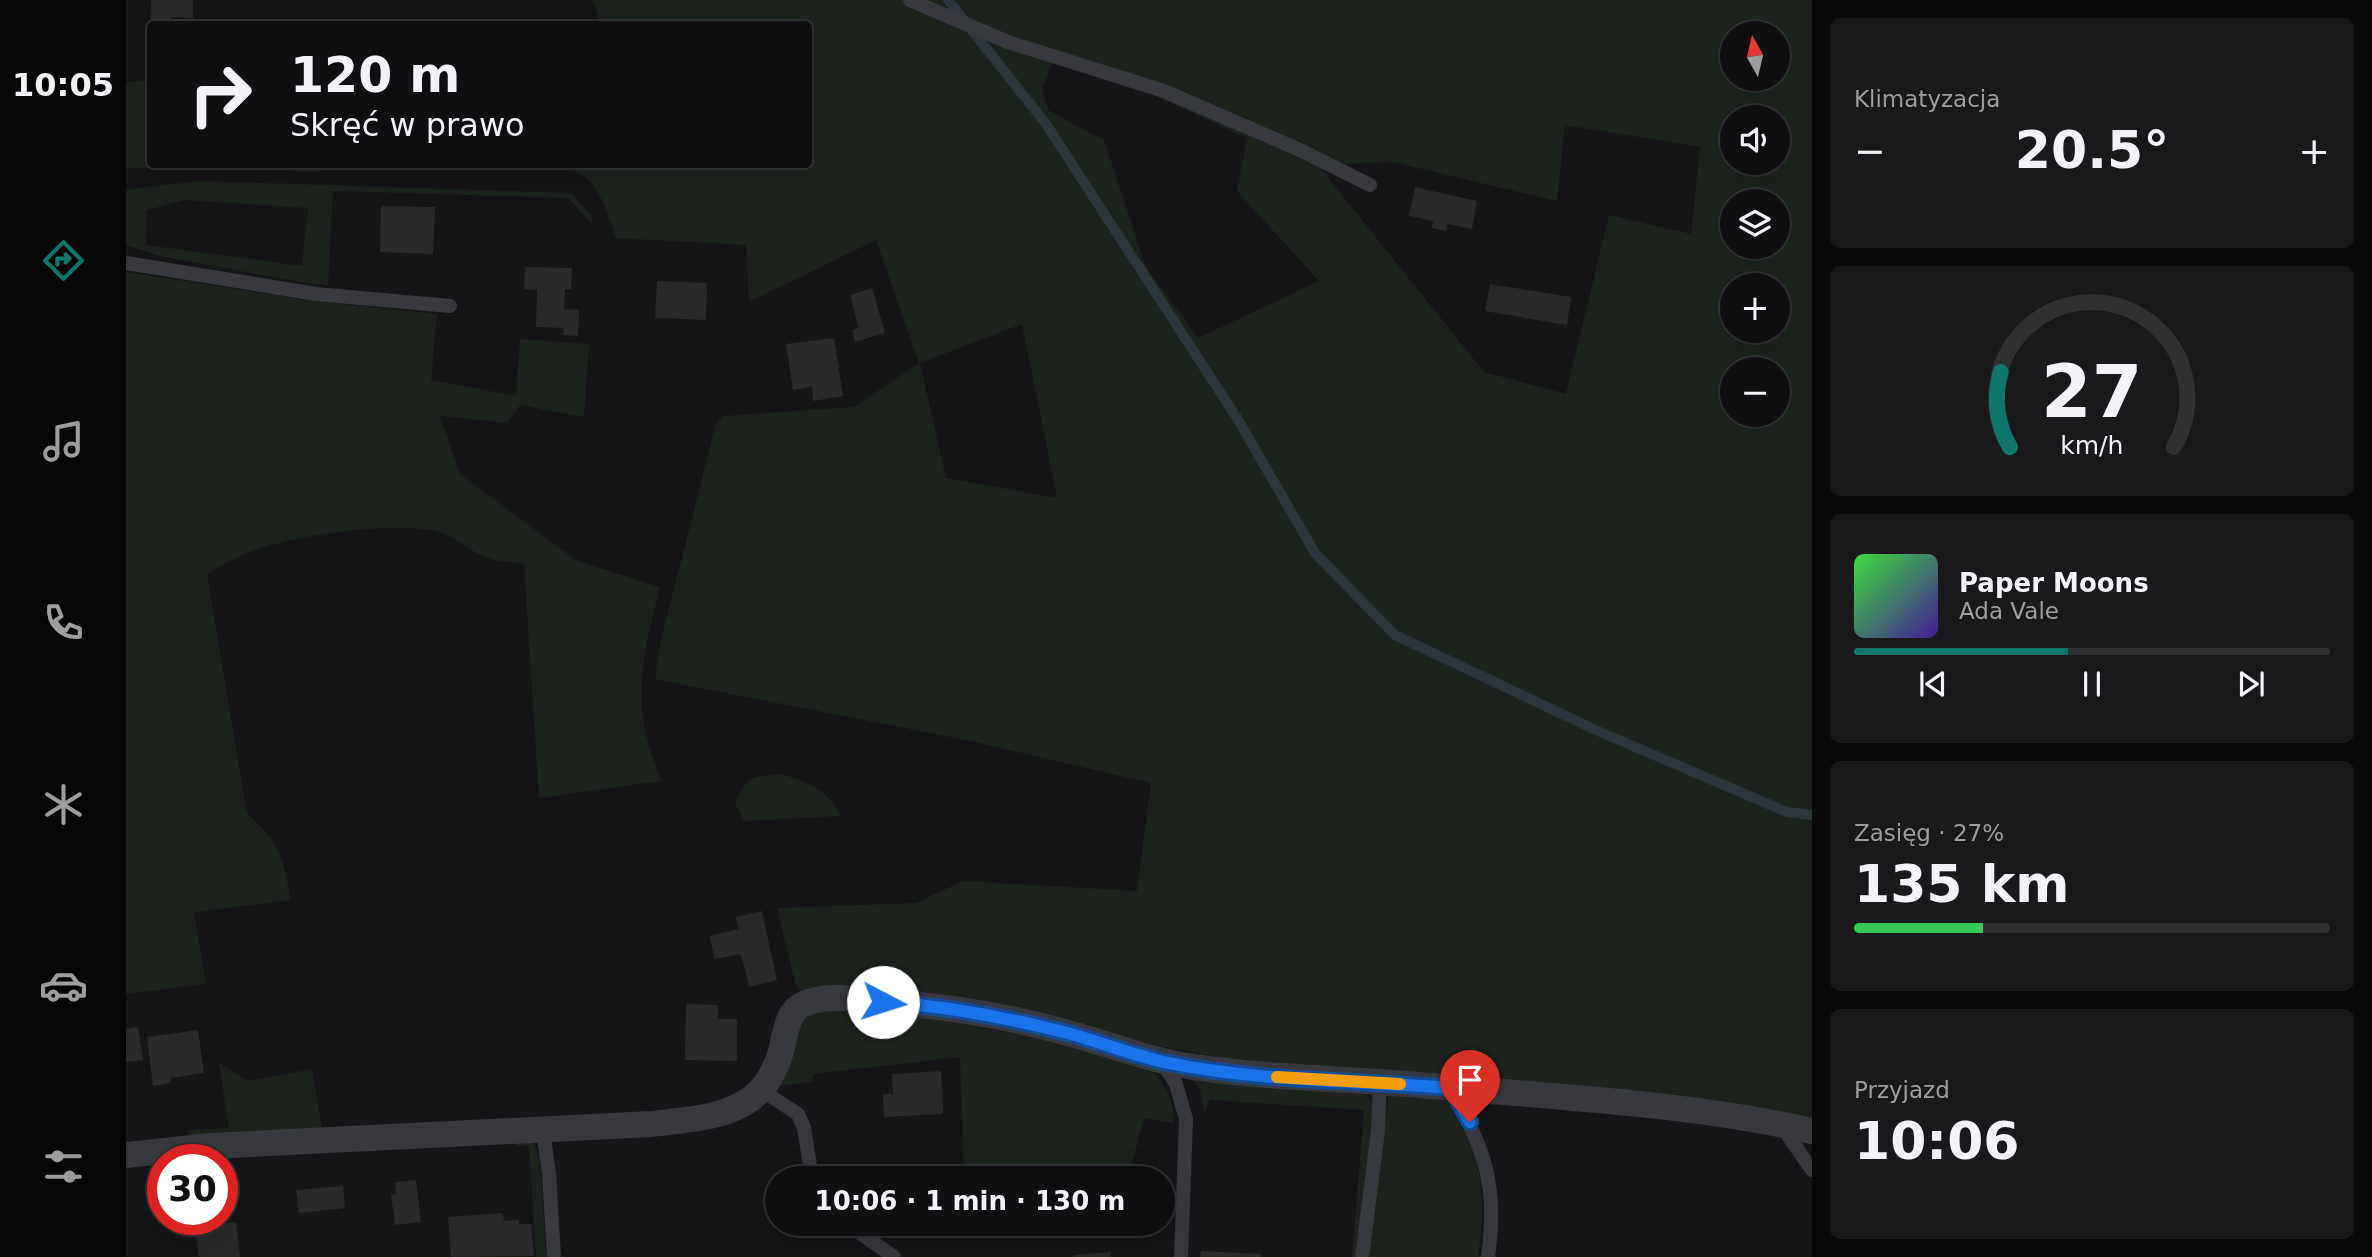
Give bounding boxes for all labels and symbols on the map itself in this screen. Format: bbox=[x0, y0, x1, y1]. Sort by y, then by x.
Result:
north arrow bbox=[1720, 21, 1790, 91]
position arrow bbox=[846, 965, 920, 1039]
pin bbox=[1440, 1050, 1500, 1122]
speed limit sign: 30 bbox=[147, 1144, 238, 1235]

